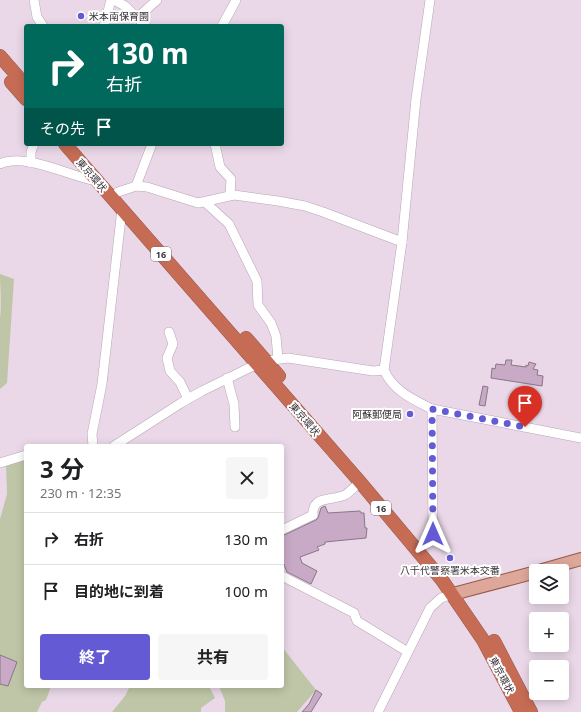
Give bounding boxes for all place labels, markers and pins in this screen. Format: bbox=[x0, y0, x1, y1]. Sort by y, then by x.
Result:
place label: 米本南保育園 bbox=[89, 9, 149, 23]
marker: 米本南保育園 bbox=[76, 11, 86, 21]
pin bbox=[508, 386, 542, 427]
place label: 阿蘇郵便局 bbox=[352, 407, 402, 421]
marker: 阿蘇郵便局 bbox=[405, 409, 415, 419]
marker: 八千代警察署米本交番 bbox=[445, 553, 455, 563]
place label: 八千代警察署米本交番 bbox=[400, 563, 500, 577]

